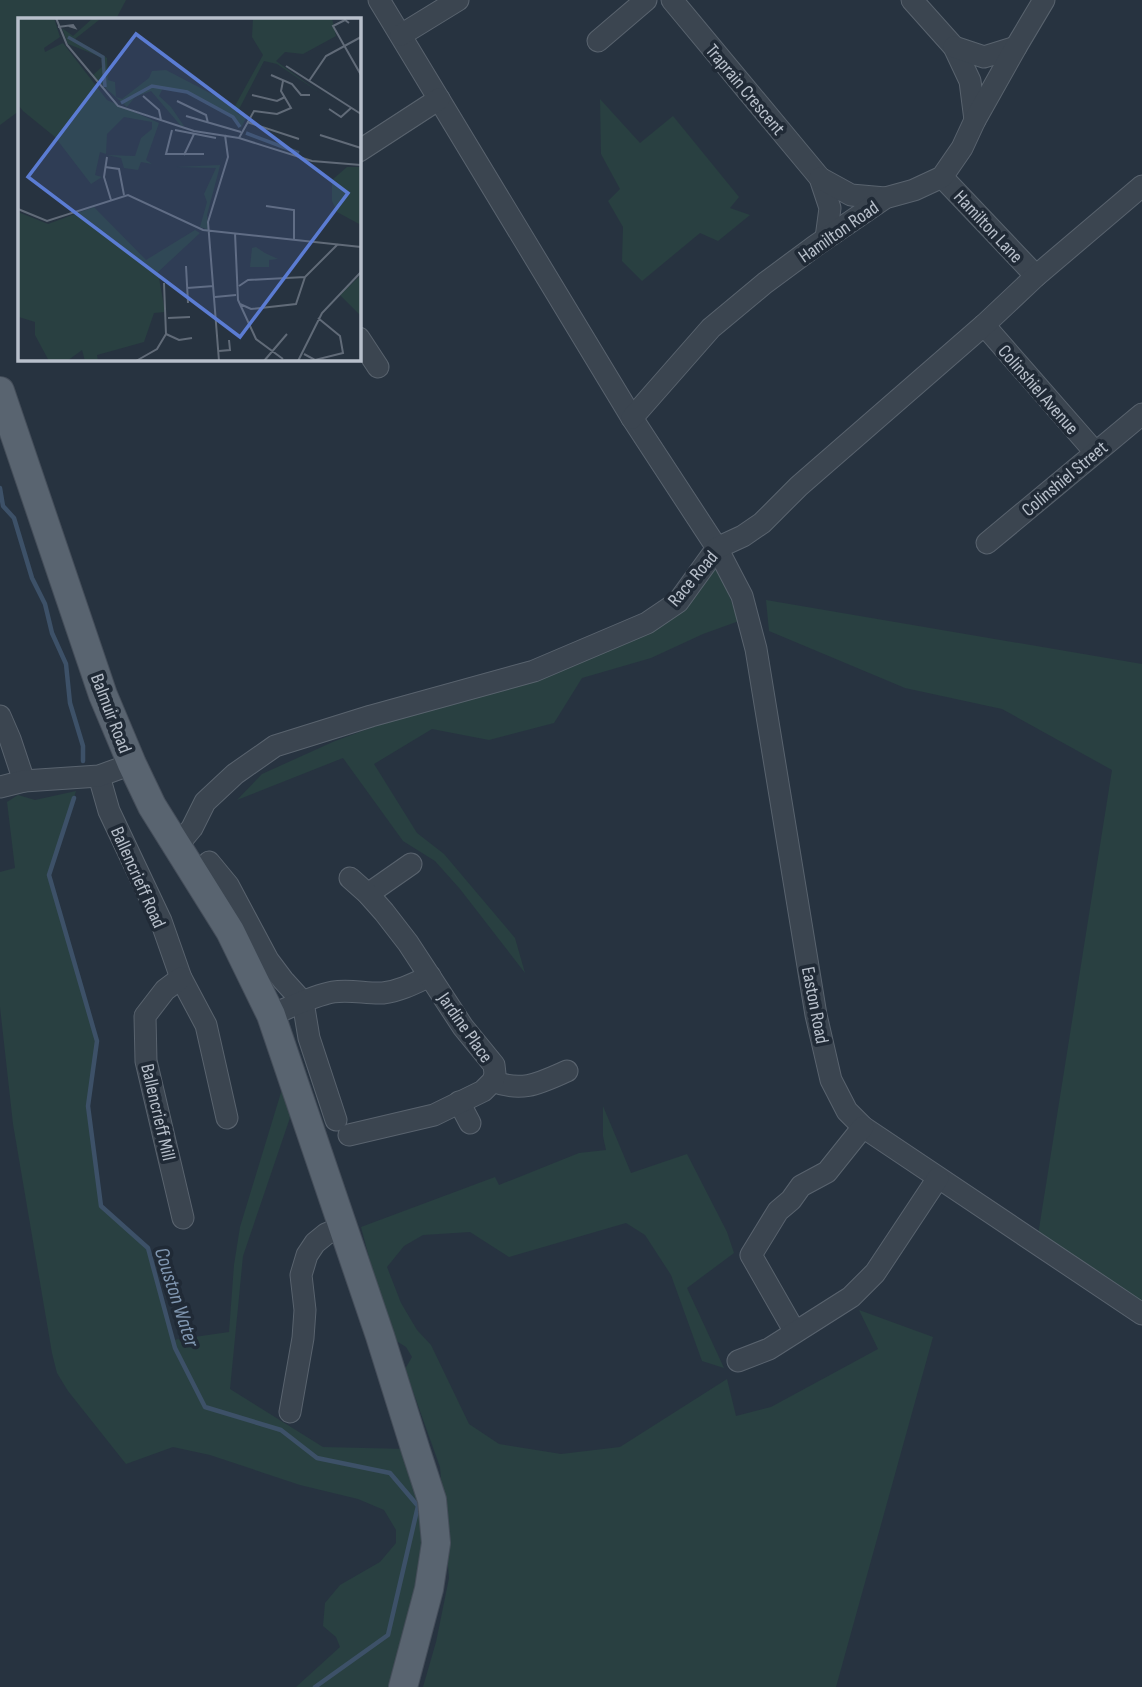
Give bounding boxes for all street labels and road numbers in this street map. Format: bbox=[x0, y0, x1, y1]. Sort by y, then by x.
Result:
street label: Traprain Crescent bbox=[700, 40, 790, 140]
street label: Hamilton Lane bbox=[948, 186, 1027, 268]
street label: Hamilton Road bbox=[794, 196, 883, 268]
street label: Colinshiel Avenue bbox=[993, 340, 1083, 440]
street label: Colinshiel Street bbox=[1017, 436, 1113, 522]
street label: Race Road bbox=[663, 546, 723, 612]
street label: Balmuir Road bbox=[85, 671, 136, 756]
street label: Ballencrieff Road bbox=[105, 823, 170, 932]
street label: Easton Road bbox=[796, 965, 833, 1046]
street label: Jardine Place bbox=[432, 987, 497, 1067]
street label: Ballencrieff Mill bbox=[135, 1062, 180, 1163]

